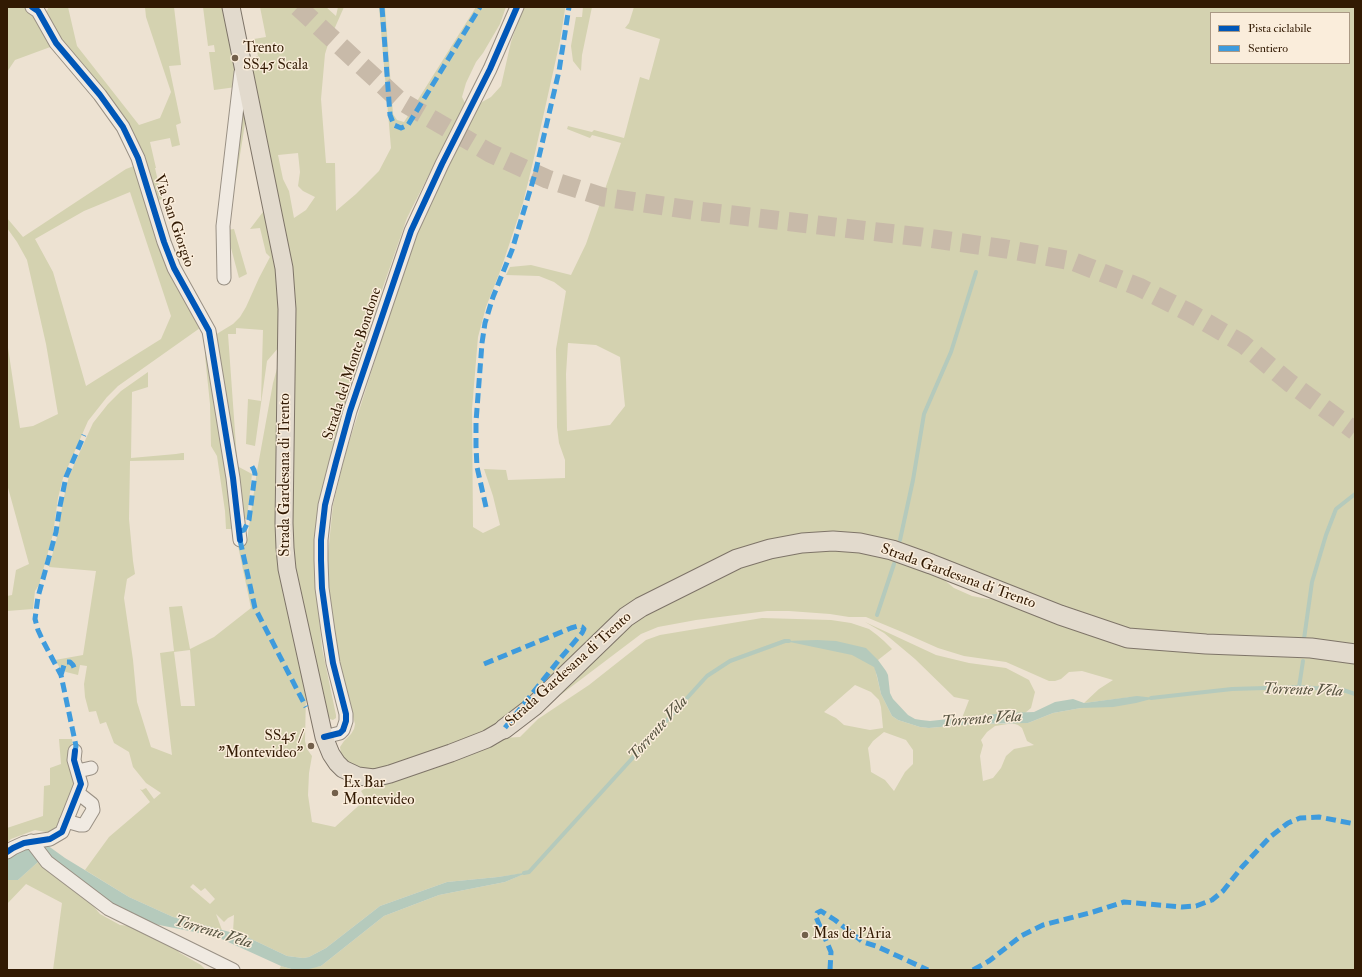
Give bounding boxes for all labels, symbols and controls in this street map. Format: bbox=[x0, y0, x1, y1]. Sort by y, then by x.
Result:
legend bbox=[1210, 12, 1350, 64]
text: Pista ciclabile bbox=[1248, 21, 1312, 36]
place label: Trento SS45 Scala bbox=[243, 40, 308, 75]
text: Sentiero bbox=[1248, 41, 1288, 56]
marker: Trento SS45 Scala bbox=[230, 53, 240, 63]
street label: Via San Giorgio bbox=[149, 172, 197, 270]
street label: Strada del Monte Bondone bbox=[320, 286, 386, 442]
street label: Strada Gardesana di Trento bbox=[277, 393, 295, 557]
street label: Strada Gardesana di Trento bbox=[878, 541, 1038, 613]
street label: Strada Gardesana di Trento bbox=[502, 609, 636, 731]
water label: Torrente Vela bbox=[1263, 680, 1343, 702]
water label: Torrente Vela bbox=[625, 693, 693, 765]
water label: Torrente Vela bbox=[941, 708, 1023, 732]
place label: SS45 / "Montevideo" bbox=[218, 728, 303, 763]
marker: SS45 / "Montevideo" bbox=[306, 741, 316, 751]
place label: Ex Bar Montevideo bbox=[343, 775, 414, 810]
marker: Ex Bar Montevideo bbox=[330, 788, 340, 798]
water label: Torrente Vela bbox=[172, 912, 254, 954]
place label: Mas de l'Aria bbox=[813, 926, 891, 944]
marker: Mas de l'Aria bbox=[800, 930, 810, 940]

